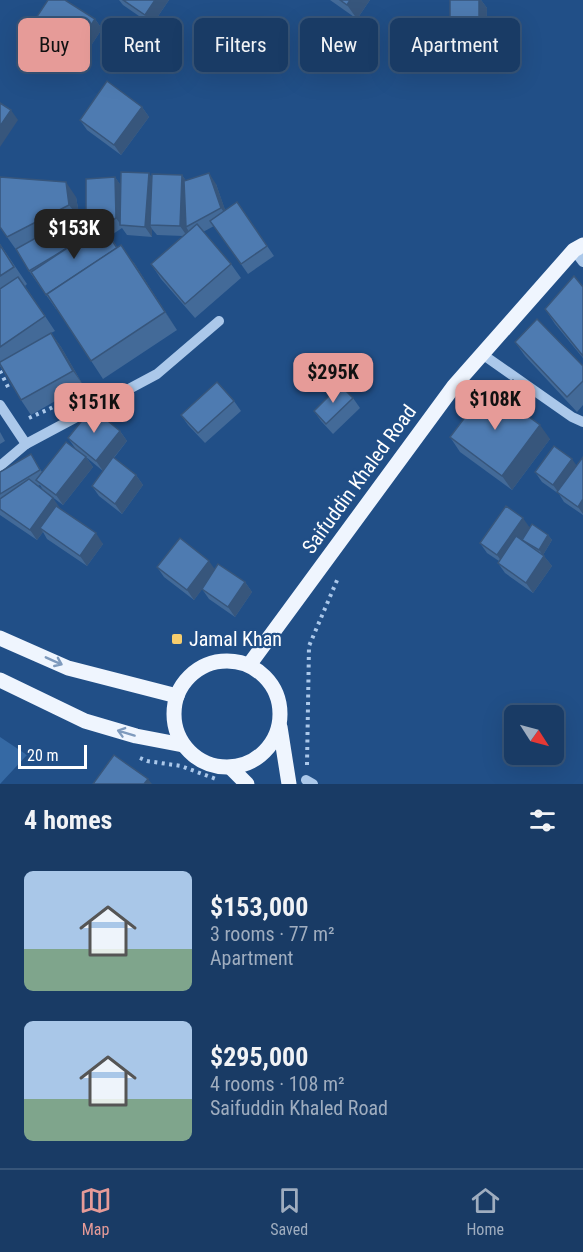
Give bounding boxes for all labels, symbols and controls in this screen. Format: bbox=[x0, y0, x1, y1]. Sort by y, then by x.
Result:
chip: Buy bbox=[18, 18, 90, 72]
chip: Rent bbox=[102, 18, 182, 72]
chip: Filters bbox=[194, 18, 288, 72]
chip: New bbox=[300, 18, 378, 72]
chip: Apartment bbox=[390, 18, 520, 72]
pin: $153K bbox=[32, 209, 116, 260]
text: $153K bbox=[48, 216, 100, 240]
pin: $295K bbox=[291, 353, 375, 404]
text: $295K bbox=[307, 360, 359, 384]
pin: $108K bbox=[453, 380, 537, 431]
pin: $151K bbox=[52, 383, 136, 434]
text: $108K bbox=[469, 387, 521, 411]
text: $151K bbox=[68, 390, 120, 414]
street label: Saifuddin Khaled Road bbox=[297, 400, 421, 558]
place label: Jamal Khan bbox=[189, 627, 282, 651]
marker: Jamal Khan bbox=[170, 632, 184, 646]
one-way arrow bbox=[44, 656, 62, 667]
north arrow bbox=[504, 705, 564, 765]
map controls bbox=[504, 705, 564, 765]
one-way arrow bbox=[117, 727, 136, 738]
scale bar bbox=[18, 742, 87, 770]
text: 20 m bbox=[27, 746, 59, 765]
icon: filters bbox=[526, 804, 559, 837]
text: 4 homes bbox=[24, 805, 112, 835]
text: $153,000 bbox=[210, 892, 308, 922]
icon: home bbox=[72, 895, 144, 967]
text: 3 rooms · 77 m² bbox=[210, 922, 335, 946]
text: Apartment bbox=[210, 946, 294, 970]
text: $295,000 bbox=[210, 1042, 308, 1072]
icon: home bbox=[72, 1045, 144, 1117]
text: 4 rooms · 108 m² bbox=[210, 1072, 345, 1096]
text: Saifuddin Khaled Road bbox=[210, 1096, 388, 1120]
tab: Map bbox=[79, 1184, 112, 1239]
tab: Saved bbox=[270, 1184, 308, 1239]
tab: Home bbox=[466, 1184, 504, 1239]

